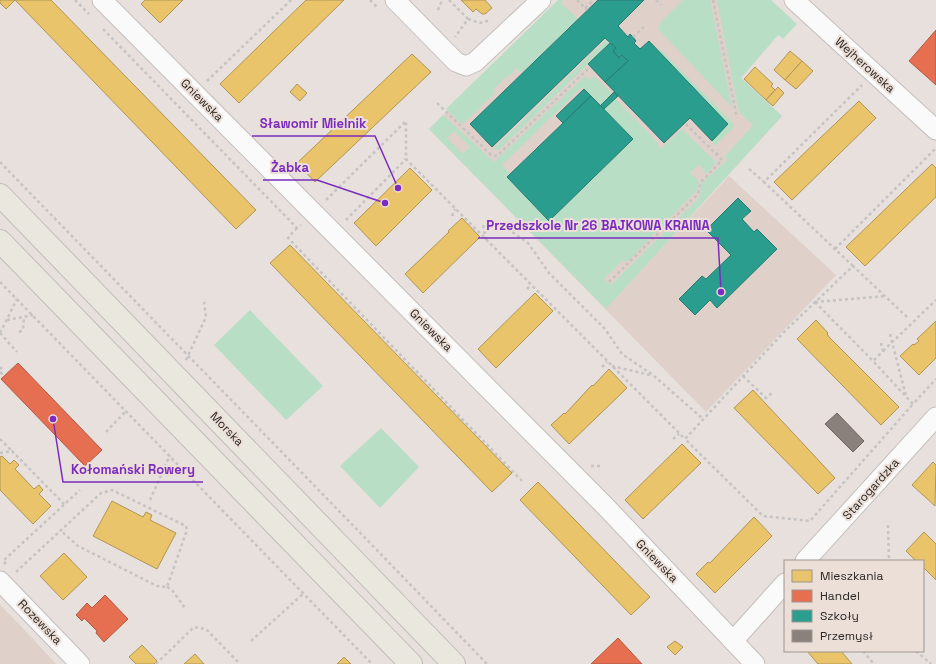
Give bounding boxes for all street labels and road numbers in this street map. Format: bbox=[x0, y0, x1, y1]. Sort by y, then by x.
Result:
street label: Wejherowska bbox=[832, 34, 898, 96]
street label: Gniewska bbox=[177, 75, 227, 125]
street label: Gniewska bbox=[406, 305, 456, 355]
street label: Morska bbox=[207, 408, 247, 450]
street label: Starogardzka bbox=[839, 455, 903, 523]
street label: Gniewska bbox=[632, 536, 682, 586]
street label: Rozewska bbox=[14, 596, 66, 648]

